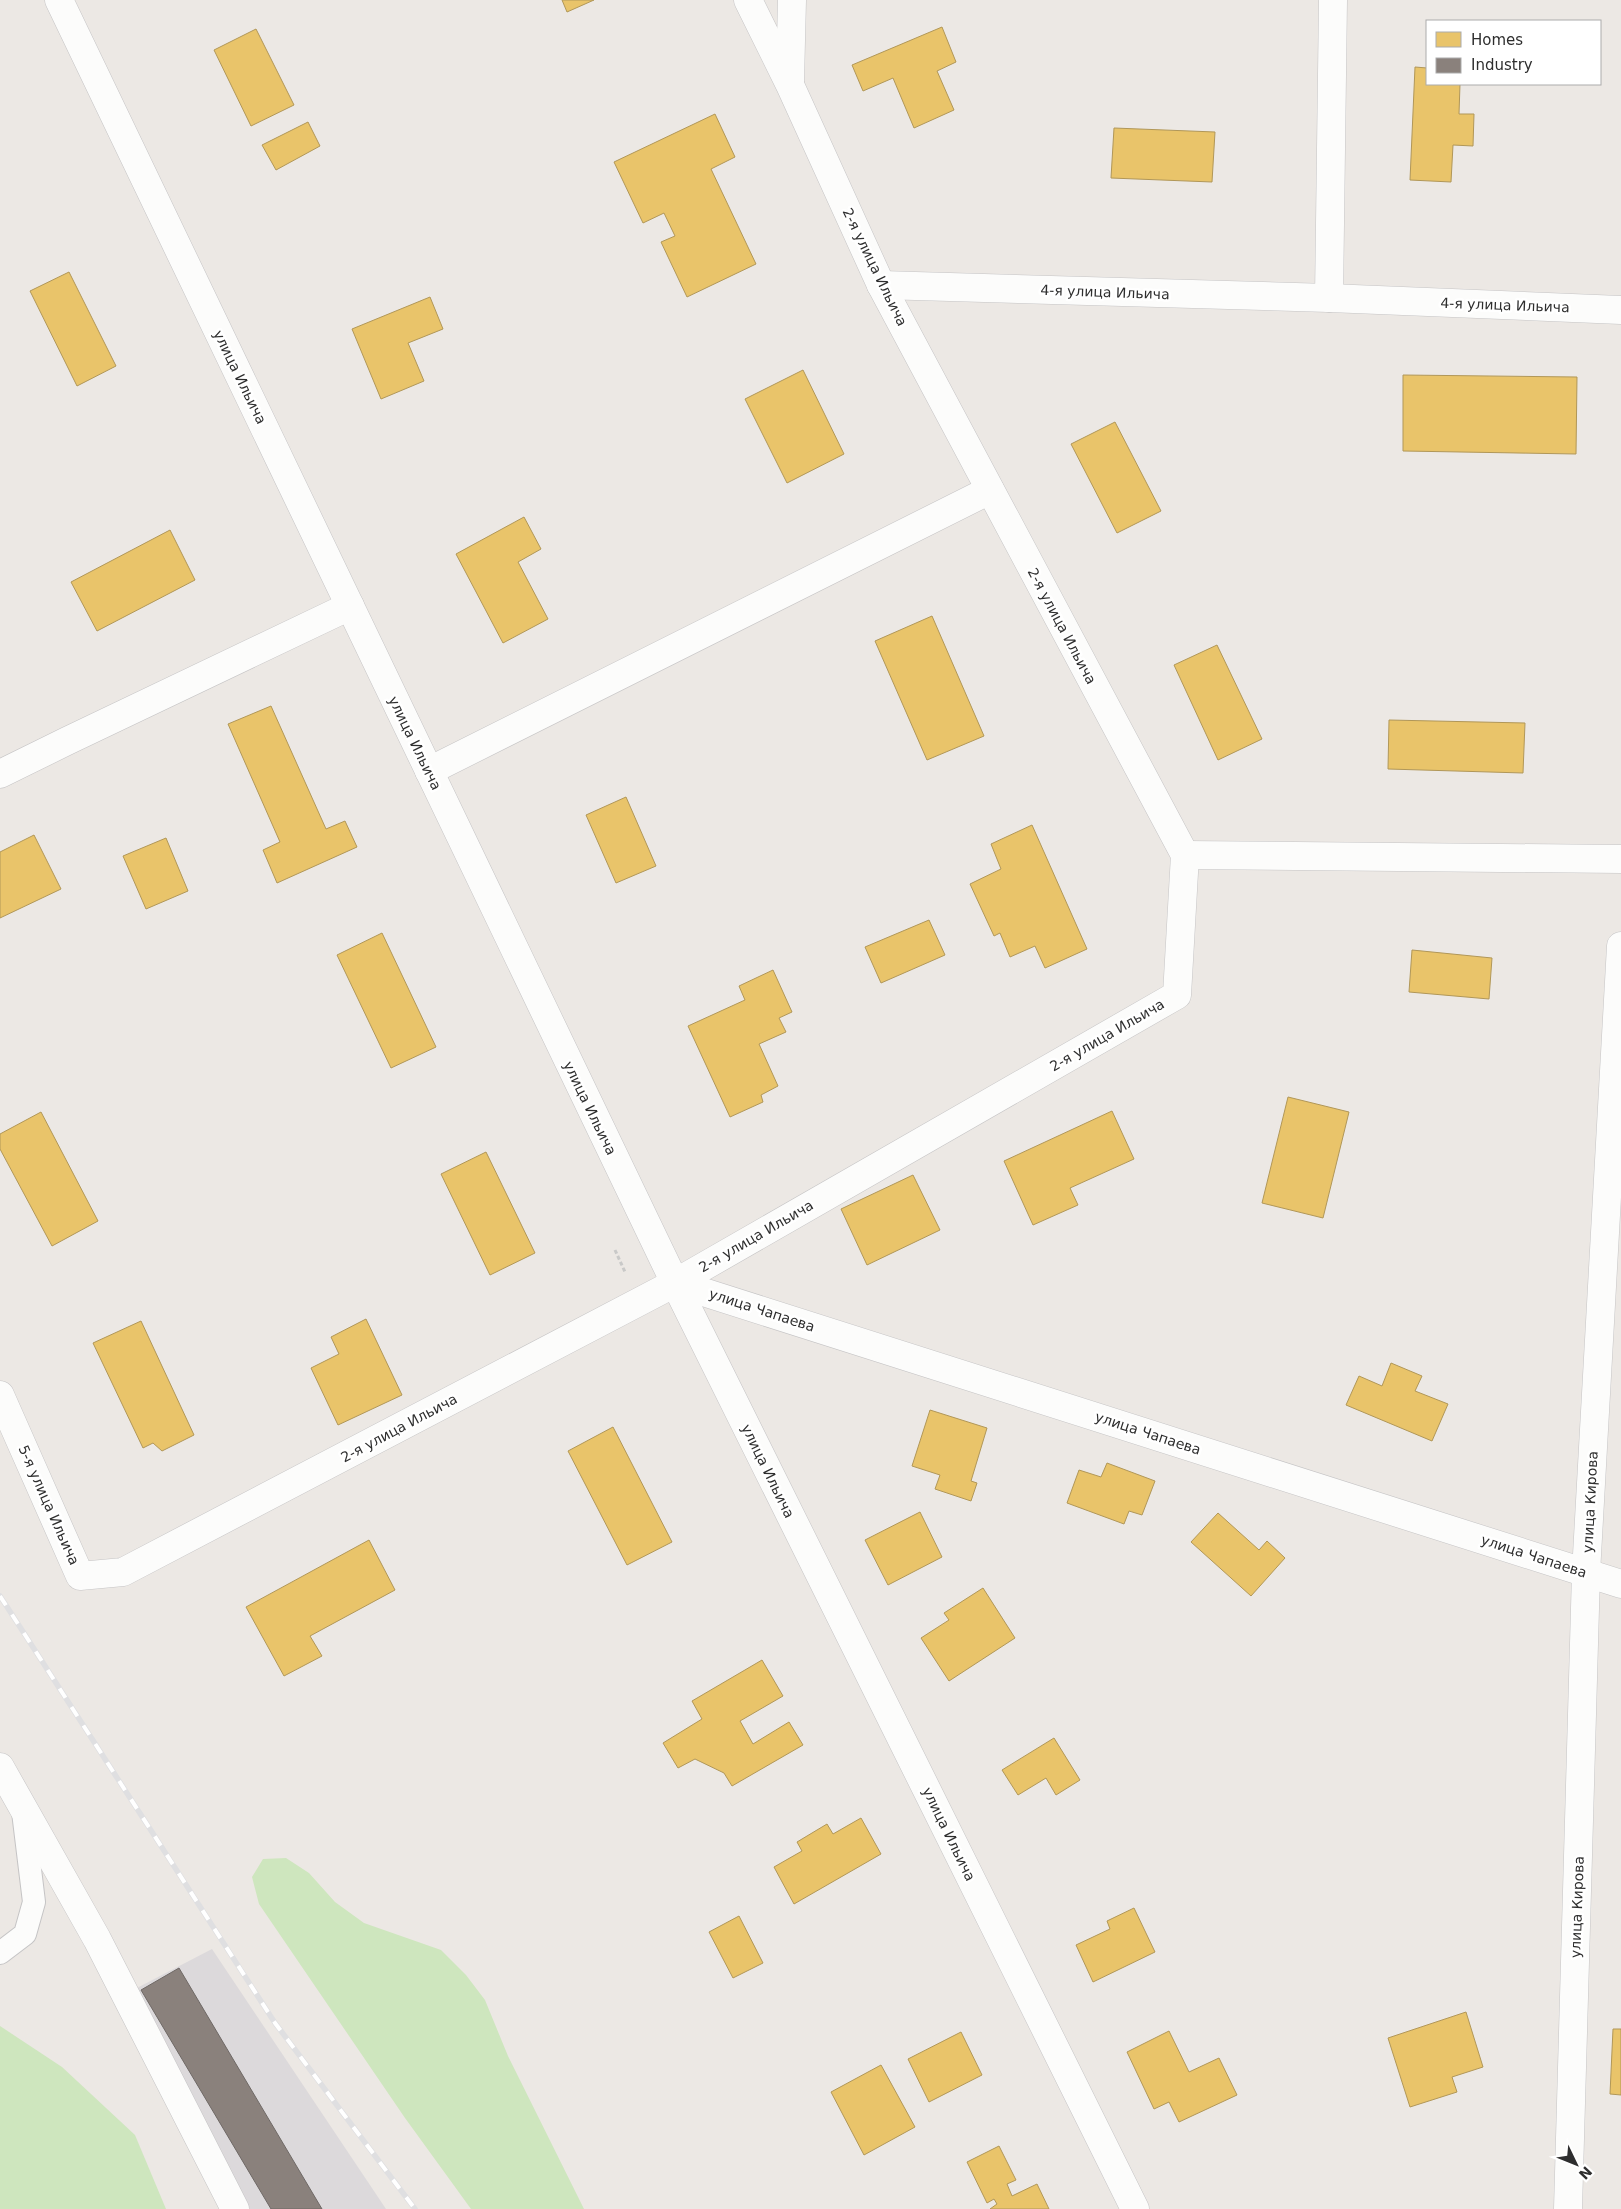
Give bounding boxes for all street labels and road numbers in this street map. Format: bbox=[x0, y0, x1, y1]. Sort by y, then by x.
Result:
street label: 2-я улица Ильича bbox=[839, 205, 911, 329]
street label: 4-я улица Ильича bbox=[1040, 282, 1170, 302]
street label: 4-я улица Ильича bbox=[1440, 295, 1570, 315]
street label: улица Ильича bbox=[210, 327, 270, 427]
street label: 2-я улица Ильича bbox=[1025, 565, 1099, 687]
street label: улица Ильича bbox=[385, 693, 445, 793]
street label: 2-я улица Ильича bbox=[1047, 996, 1167, 1074]
street label: улица Ильича bbox=[560, 1058, 620, 1158]
street label: 2-я улица Ильича bbox=[696, 1197, 816, 1275]
street label: улица Чапаева bbox=[707, 1285, 817, 1335]
street label: 2-я улица Ильича bbox=[338, 1391, 460, 1465]
street label: улица Чапаева bbox=[1093, 1408, 1203, 1458]
street label: улица Ильича bbox=[738, 1421, 798, 1521]
street label: 5-я улица Ильича bbox=[15, 1443, 83, 1567]
street label: улица Кирова bbox=[1579, 1451, 1601, 1553]
street label: улица Чапаева bbox=[1479, 1531, 1589, 1581]
street label: улица Ильича bbox=[919, 1784, 979, 1884]
street label: улица Кирова bbox=[1567, 1856, 1587, 1958]

